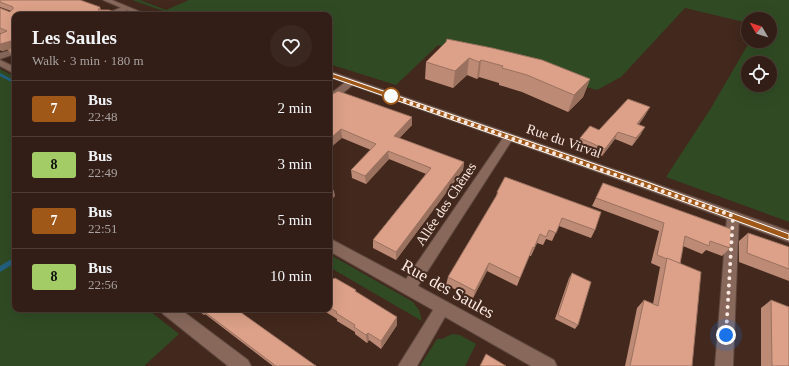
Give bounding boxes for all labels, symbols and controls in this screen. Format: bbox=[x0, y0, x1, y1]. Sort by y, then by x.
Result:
north arrow bbox=[741, 12, 777, 48]
map controls bbox=[741, 12, 777, 92]
button: heart bbox=[270, 25, 312, 67]
text: Les Saules bbox=[32, 27, 117, 48]
text: Walk · 3 min · 180 m bbox=[32, 53, 144, 68]
button: locate bbox=[741, 56, 777, 92]
unlabelled marker bbox=[382, 87, 400, 105]
text: Bus bbox=[88, 92, 112, 108]
text: 2 min bbox=[277, 100, 312, 116]
text: 7 bbox=[51, 101, 58, 116]
text: 22:48 bbox=[88, 109, 118, 124]
street label: Rue du Virval bbox=[525, 121, 604, 161]
text: Bus bbox=[88, 148, 112, 164]
text: 3 min bbox=[277, 156, 312, 172]
text: 8 bbox=[51, 157, 58, 172]
street label: Allée des Chênes bbox=[413, 160, 479, 248]
text: 22:49 bbox=[88, 165, 118, 180]
text: Bus bbox=[88, 204, 112, 220]
text: 5 min bbox=[277, 212, 312, 228]
text: 7 bbox=[51, 213, 58, 228]
text: 22:51 bbox=[88, 221, 118, 236]
street label: Rue des Saules bbox=[398, 256, 498, 322]
text: Bus bbox=[88, 260, 112, 276]
text: 10 min bbox=[270, 268, 312, 284]
text: 8 bbox=[51, 269, 58, 284]
text: 22:56 bbox=[88, 277, 118, 292]
your location bbox=[716, 325, 736, 345]

